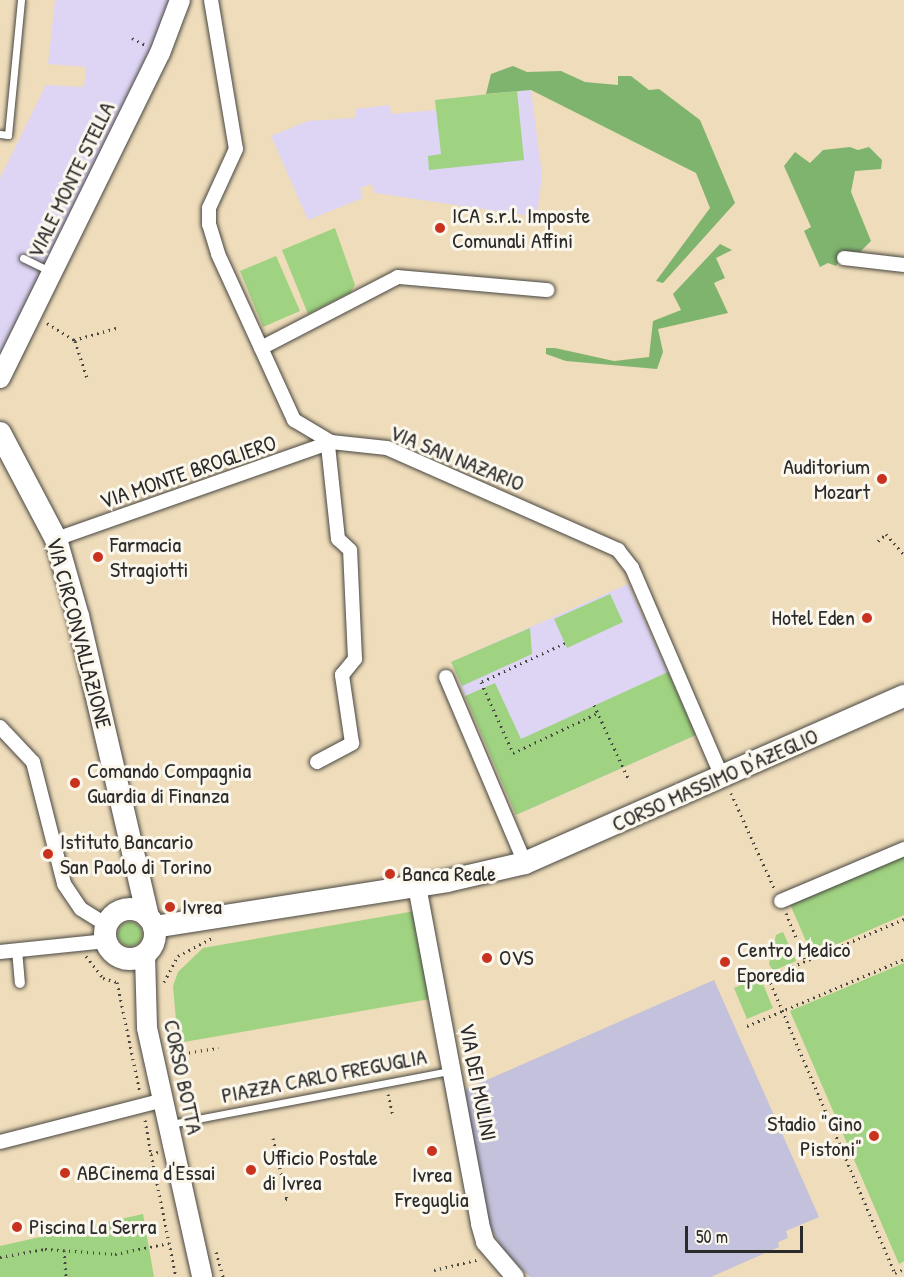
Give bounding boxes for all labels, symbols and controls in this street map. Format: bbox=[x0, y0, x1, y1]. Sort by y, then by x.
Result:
street label: VIALE MONTE STELLA bbox=[22, 98, 120, 262]
place label: ICA s.r.l. Imposte Comunali Affini bbox=[452, 202, 590, 254]
marker: ICA s.r.l. Imposte Comunali Affini bbox=[433, 221, 447, 235]
street label: VIA SAN NAZARIO bbox=[386, 419, 528, 497]
street label: VIA MONTE BROGLIERO bbox=[96, 429, 280, 515]
place label: Auditorium Mozart bbox=[783, 453, 870, 505]
marker: Auditorium Mozart bbox=[875, 472, 889, 486]
place label: Farmacia Stragiotti bbox=[110, 531, 188, 582]
street label: VIA CIRCONVALLAZIONE bbox=[41, 535, 117, 731]
marker: Farmacia Stragiotti bbox=[91, 550, 105, 564]
place label: Hotel Eden bbox=[772, 605, 855, 631]
marker: Hotel Eden bbox=[860, 611, 874, 625]
street label: CORSO MASSIMO D'AZEGLIO bbox=[608, 723, 822, 837]
place label: Comando Compagnia Guardia di Finanza bbox=[87, 757, 251, 808]
marker: Comando Compagnia Guardia di Finanza bbox=[68, 776, 82, 790]
place label: Istituto Bancario San Paolo di Torino bbox=[60, 828, 212, 879]
marker: Istituto Bancario San Paolo di Torino bbox=[41, 847, 55, 861]
place label: Banca Reale bbox=[402, 861, 496, 887]
marker: Banca Reale bbox=[383, 867, 397, 881]
place label: Ivrea bbox=[182, 894, 222, 920]
marker: Ivrea bbox=[163, 900, 177, 914]
place label: Centro Medico Eporedia bbox=[737, 936, 850, 987]
place label: OVS bbox=[499, 945, 534, 971]
marker: OVS bbox=[480, 951, 494, 965]
marker: Centro Medico Eporedia bbox=[718, 955, 732, 969]
street label: CORSO BOTTA bbox=[158, 1017, 208, 1137]
street label: VIA DEI MULINI bbox=[454, 1021, 502, 1143]
street label: PIAZZA CARLO FREGUGLIA bbox=[219, 1043, 429, 1109]
place label: Stadio "Gino Pistoni" bbox=[767, 1110, 862, 1162]
marker: Stadio "Gino Pistoni" bbox=[867, 1129, 881, 1143]
place label: Ufficio Postale di Ivrea bbox=[263, 1144, 378, 1196]
marker: Ivrea Freguglia bbox=[425, 1144, 439, 1158]
place label: ABCinema d'Essai bbox=[77, 1160, 216, 1186]
place label: Ivrea Freguglia bbox=[395, 1161, 469, 1212]
marker: Ufficio Postale di Ivrea bbox=[244, 1163, 258, 1177]
marker: ABCinema d'Essai bbox=[58, 1166, 72, 1180]
place label: Piscina La Serra bbox=[29, 1214, 156, 1240]
scale bar bbox=[688, 1214, 806, 1252]
marker: Piscina La Serra bbox=[10, 1220, 24, 1234]
text: 50 m bbox=[696, 1224, 728, 1249]

